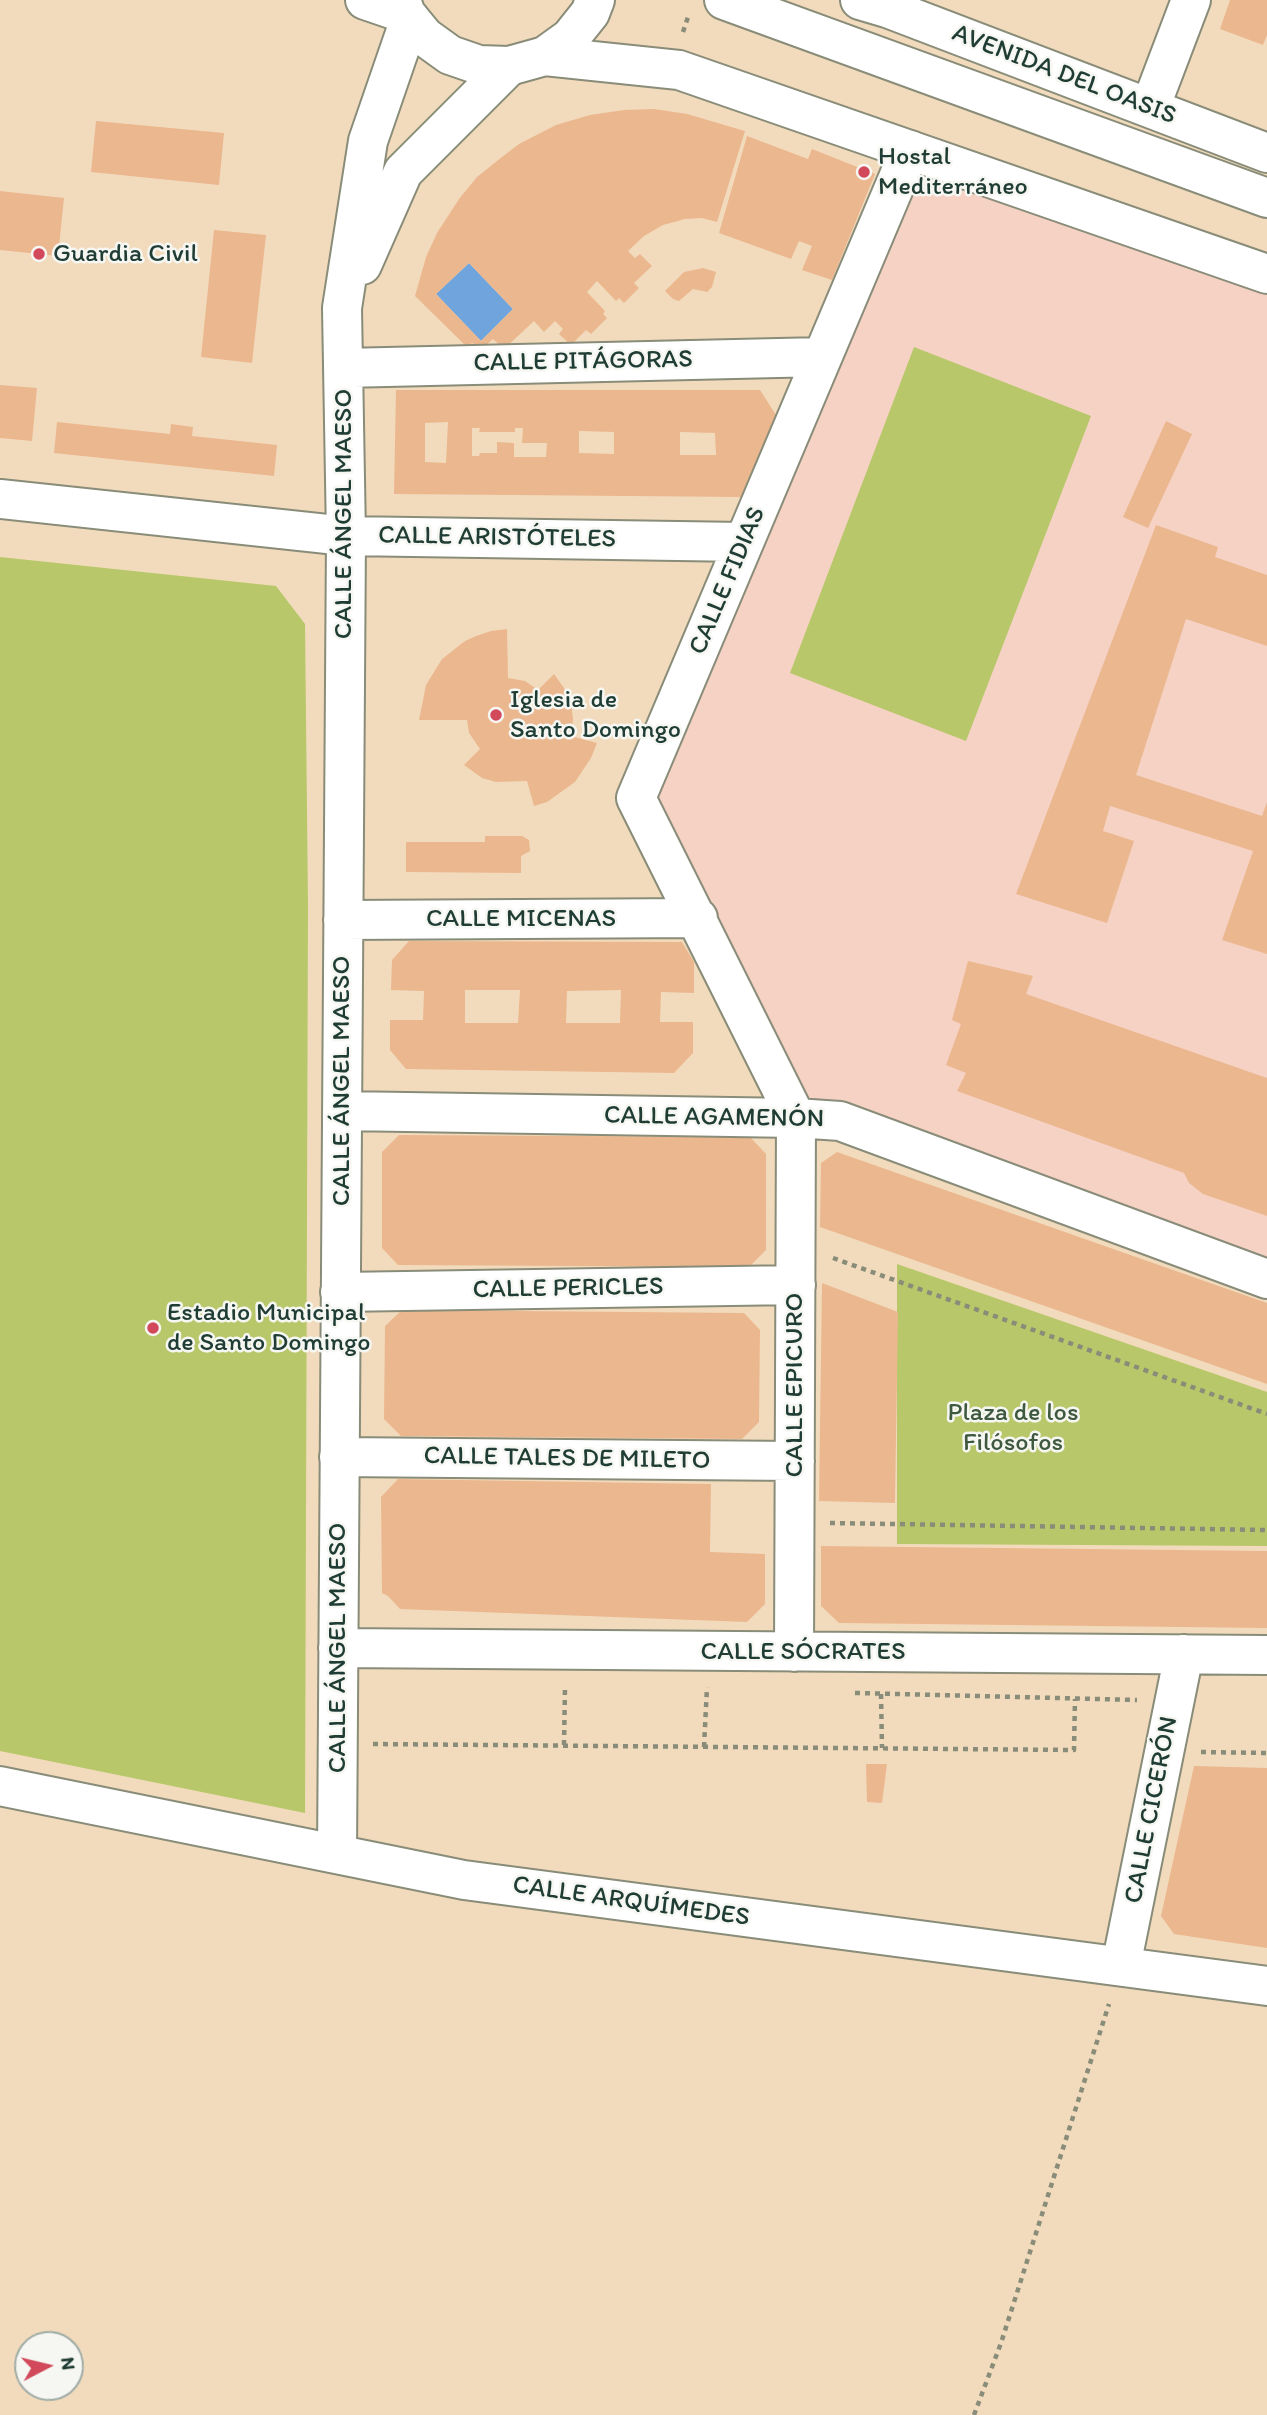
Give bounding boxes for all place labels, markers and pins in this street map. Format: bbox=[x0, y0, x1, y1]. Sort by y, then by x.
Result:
place label: Hostal Mediterráneo bbox=[878, 141, 1028, 202]
marker: Hostal Mediterráneo bbox=[856, 164, 872, 180]
place label: Guardia Civil bbox=[53, 238, 198, 270]
marker: Guardia Civil bbox=[31, 246, 47, 262]
place label: Iglesia de Santo Domingo bbox=[510, 684, 681, 746]
marker: Iglesia de Santo Domingo bbox=[488, 707, 504, 723]
place label: Estadio Municipal de Santo Domingo bbox=[167, 1297, 371, 1358]
marker: Estadio Municipal de Santo Domingo bbox=[145, 1320, 161, 1336]

